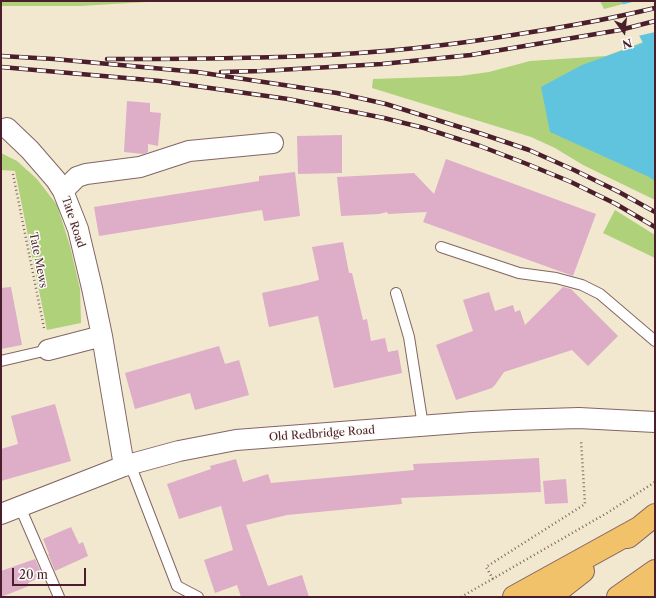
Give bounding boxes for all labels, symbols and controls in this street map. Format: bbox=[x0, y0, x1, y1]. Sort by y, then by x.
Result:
north arrow bbox=[604, 12, 644, 52]
text: N bbox=[621, 36, 634, 52]
street label: Tate Road bbox=[59, 195, 87, 249]
street label: Tate Mews bbox=[26, 231, 50, 289]
street label: Old Redbridge Road bbox=[269, 424, 375, 444]
scale bar bbox=[14, 560, 88, 586]
text: 20 m bbox=[19, 567, 48, 582]

